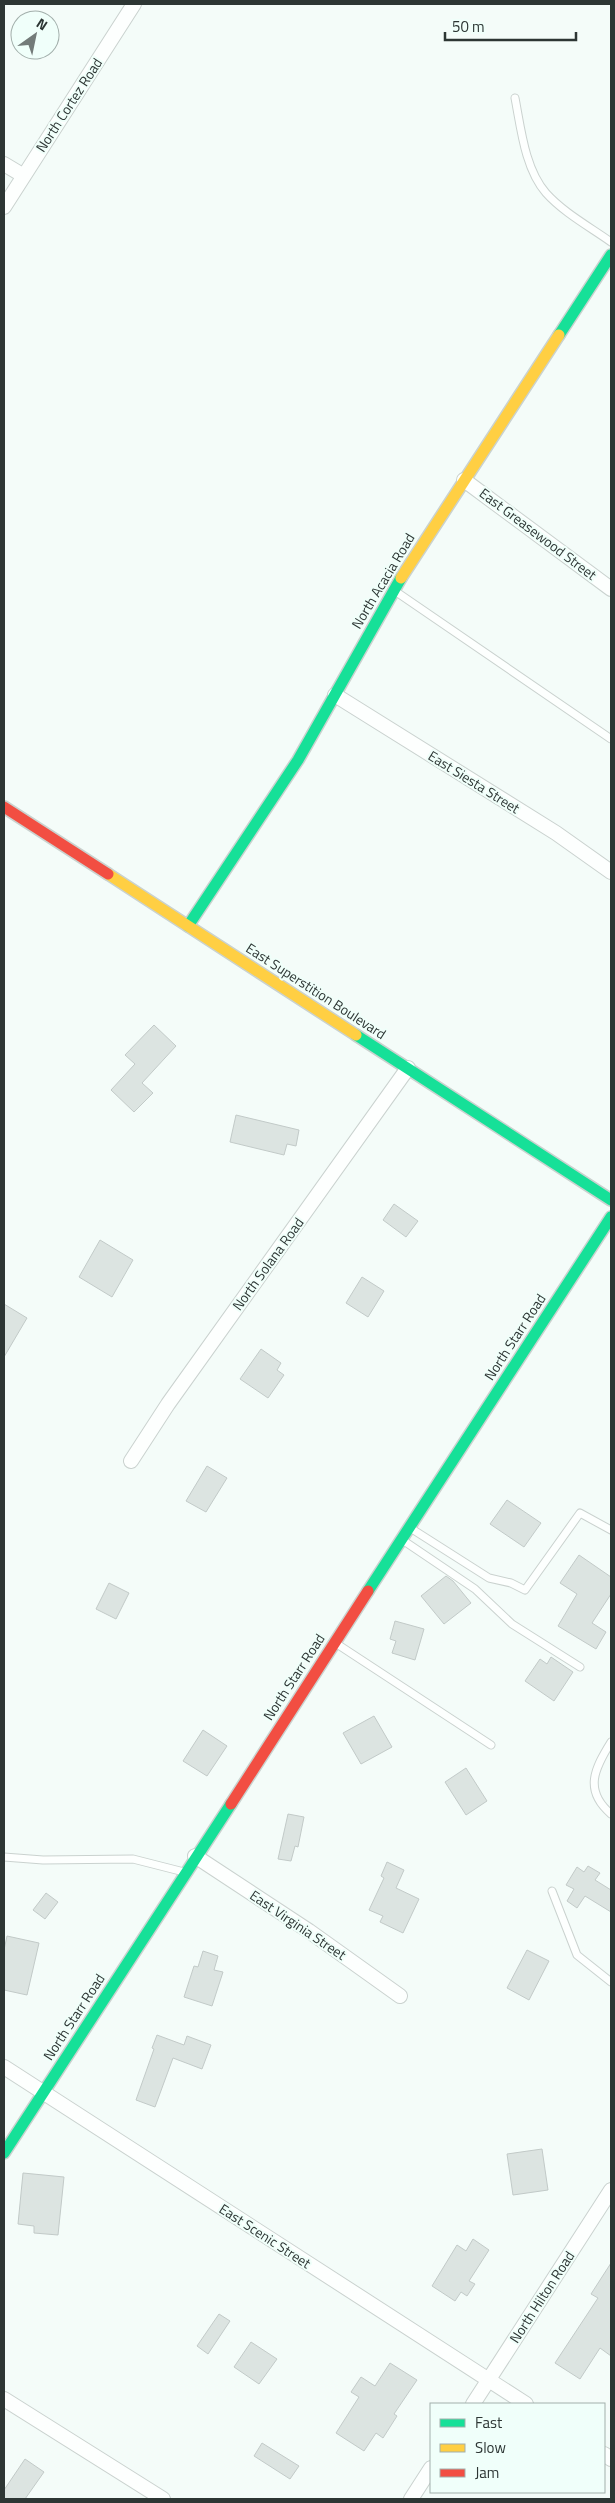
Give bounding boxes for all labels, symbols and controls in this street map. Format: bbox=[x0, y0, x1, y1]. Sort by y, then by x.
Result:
north arrow bbox=[10, 10, 60, 60]
scale bar bbox=[445, 10, 576, 42]
text: N bbox=[33, 12, 52, 35]
text: 50 m bbox=[452, 15, 485, 38]
street label: North Cortez Road bbox=[30, 53, 107, 156]
street label: East Greasewood Street bbox=[475, 482, 601, 585]
street label: North Acacia Road bbox=[346, 529, 419, 632]
street label: East Siesta Street bbox=[424, 745, 524, 818]
street label: East Superstition Boulevard bbox=[242, 937, 391, 1044]
street label: North Solana Road bbox=[227, 1213, 309, 1314]
street label: North Starr Road bbox=[479, 1289, 551, 1384]
street label: North Starr Road bbox=[258, 1629, 330, 1724]
street label: East Virginia Street bbox=[246, 1884, 351, 1965]
street label: North Starr Road bbox=[38, 1969, 110, 2064]
street label: East Scenic Street bbox=[215, 2198, 315, 2273]
street label: North Hilton Road bbox=[504, 2247, 579, 2347]
legend bbox=[430, 2403, 605, 2493]
text: Fast bbox=[475, 2411, 503, 2434]
text: Slow bbox=[475, 2436, 506, 2459]
text: Jam bbox=[475, 2461, 499, 2484]

